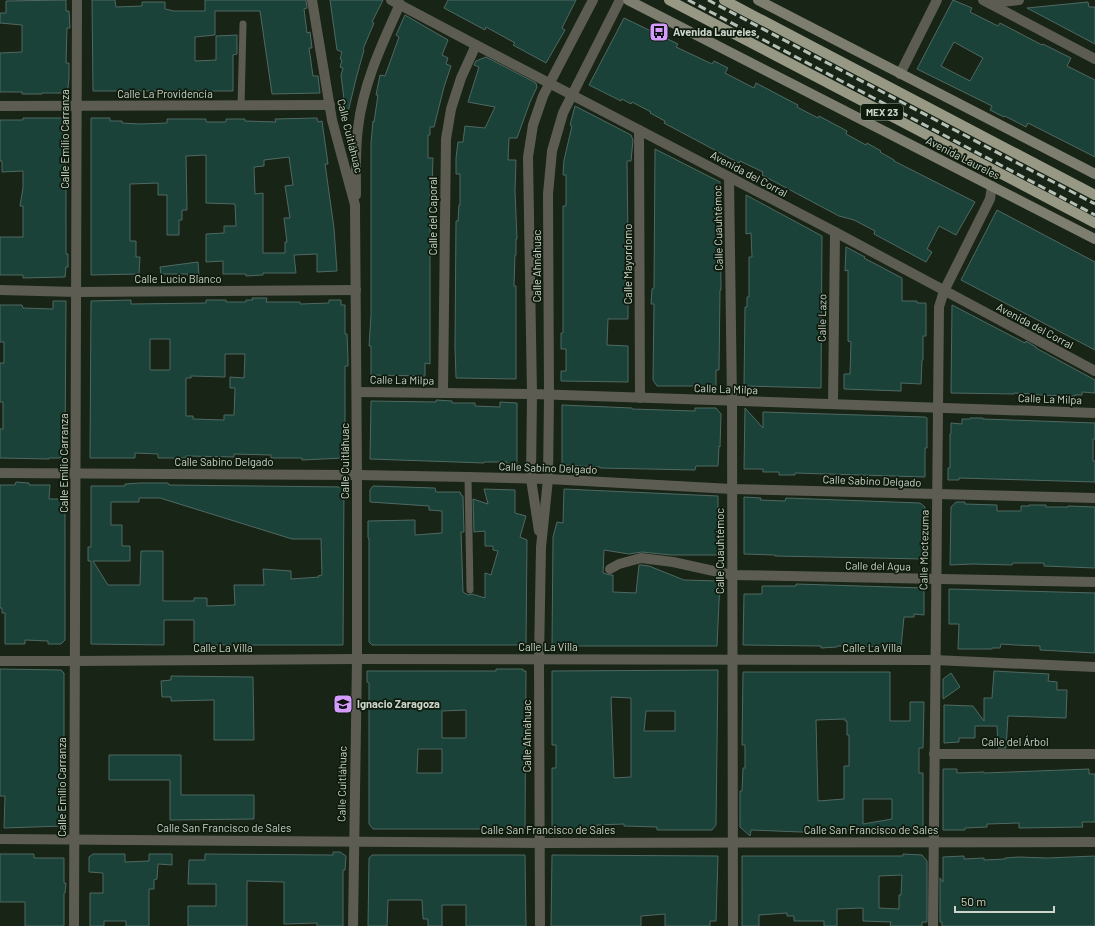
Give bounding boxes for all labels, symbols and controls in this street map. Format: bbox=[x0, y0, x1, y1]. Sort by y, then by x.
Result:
bus stop icon: Avenida Laureles bbox=[648, 21, 670, 43]
place label: Avenida Laureles bbox=[673, 25, 757, 38]
street label: Calle La Providencia bbox=[117, 87, 213, 100]
street label: Calle Emilio Carranza bbox=[58, 89, 71, 189]
street label: Calle Cuitláhuac bbox=[335, 97, 366, 175]
road number: MEX 23 bbox=[861, 104, 903, 120]
street label: Avenida Laureles bbox=[924, 133, 1002, 182]
street label: Avenida del Corral bbox=[709, 148, 790, 199]
street label: Calle del Caporal bbox=[426, 177, 439, 255]
street label: Calle Cuauhtémoc bbox=[710, 185, 725, 271]
street label: Calle Mayordomo bbox=[621, 224, 634, 304]
street label: Calle Ahnáhuac bbox=[530, 229, 543, 302]
street label: Calle Lucio Blanco bbox=[135, 272, 221, 285]
street label: Calle Lazo bbox=[815, 294, 828, 342]
street label: Avenida del Corral bbox=[995, 300, 1076, 351]
street label: Calle La Milpa bbox=[370, 372, 434, 387]
street label: Calle La Milpa bbox=[694, 381, 758, 396]
street label: Calle La Milpa bbox=[1018, 391, 1082, 406]
street label: Calle Emilio Carranza bbox=[57, 413, 70, 513]
street label: Calle Cuitláhuac bbox=[338, 423, 351, 499]
street label: Calle Sabino Delgado bbox=[175, 455, 273, 468]
street label: Calle Sabino Delgado bbox=[498, 459, 598, 476]
street label: Calle Sabino Delgado bbox=[822, 472, 922, 489]
street label: Calle Cuauhtémoc bbox=[713, 508, 726, 594]
street label: Calle Moctezuma bbox=[916, 510, 931, 590]
street label: Calle del Agua bbox=[845, 558, 911, 573]
street label: Calle La Villa bbox=[518, 640, 578, 653]
street label: Calle La Villa bbox=[193, 641, 253, 654]
street label: Calle La Villa bbox=[842, 641, 902, 654]
school or university icon: Ignacio Zaragoza bbox=[332, 693, 354, 715]
place label: Ignacio Zaragoza bbox=[357, 697, 440, 710]
street label: Calle Ahnáhuac bbox=[520, 699, 533, 772]
street label: Calle del Árbol bbox=[981, 735, 1049, 748]
street label: Calle Emilio Carranza bbox=[55, 737, 68, 837]
street label: Calle Cuitláhuac bbox=[334, 746, 349, 822]
street label: Calle San Francisco de Sales bbox=[157, 821, 291, 834]
street label: Calle San Francisco de Sales bbox=[481, 823, 615, 836]
street label: Calle San Francisco de Sales bbox=[804, 823, 938, 836]
scale bar bbox=[955, 888, 1054, 914]
text: 50 m bbox=[961, 894, 986, 908]

